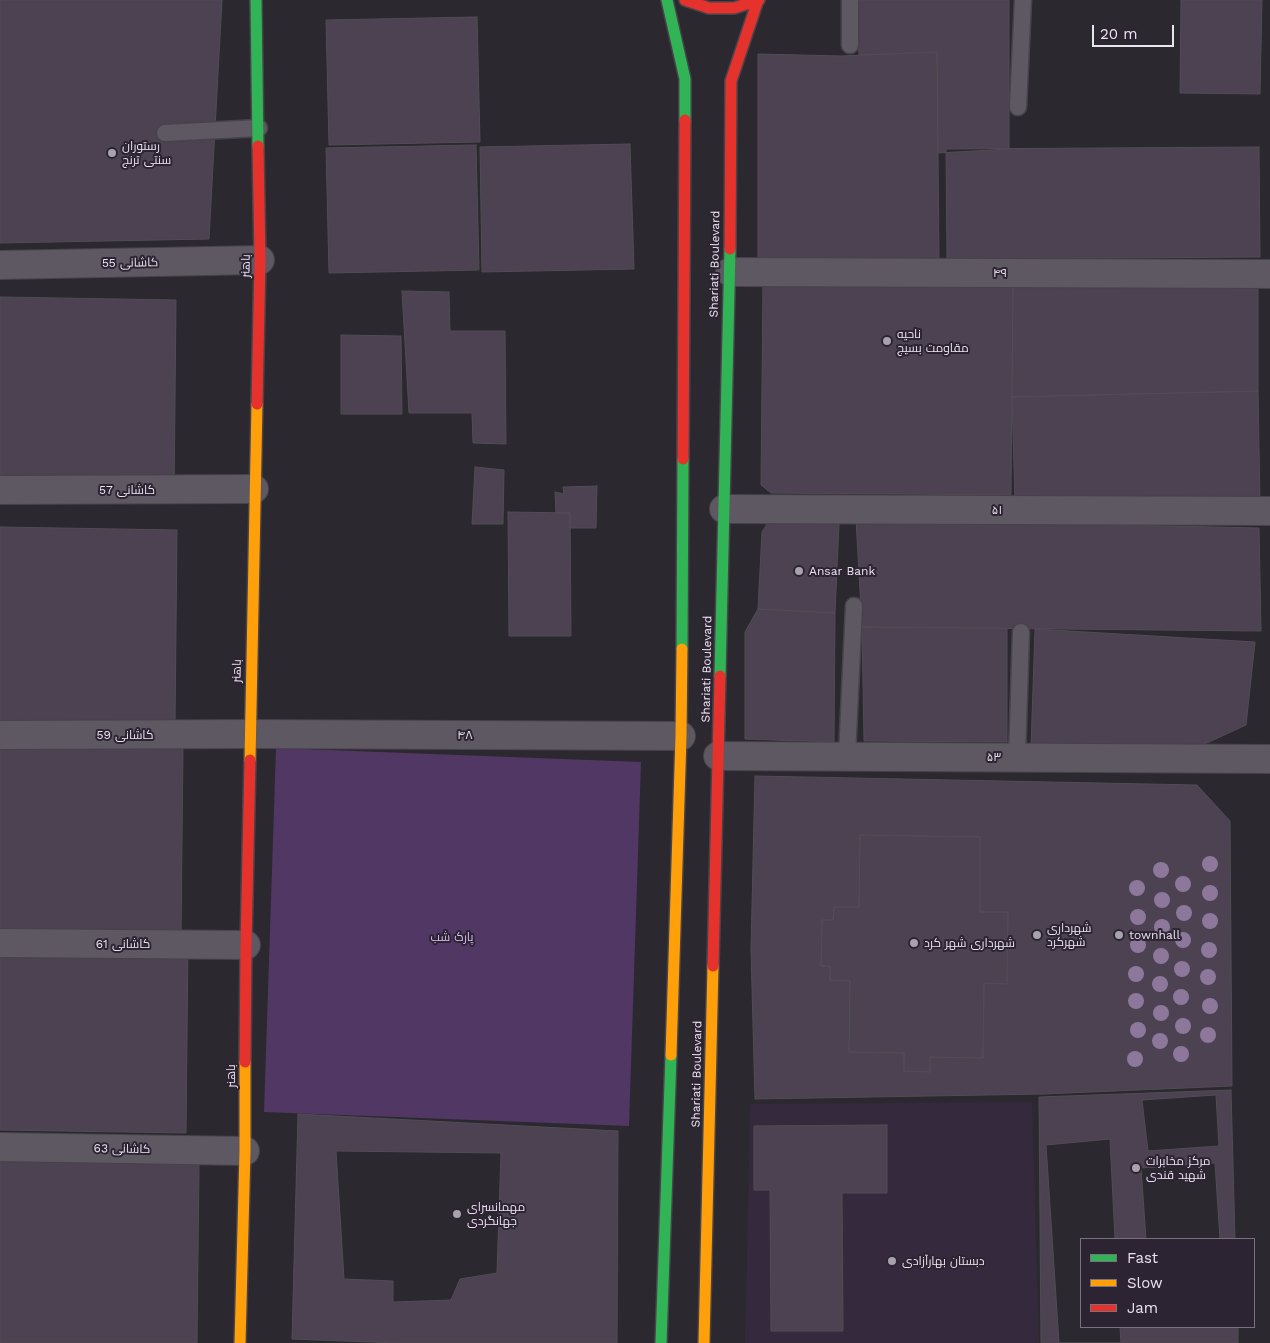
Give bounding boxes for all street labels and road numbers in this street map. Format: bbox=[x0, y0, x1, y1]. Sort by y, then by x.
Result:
street label: Shariati Boulevard bbox=[707, 210, 723, 318]
street label: باهنر bbox=[239, 254, 253, 278]
street label: کاشانی 55 bbox=[102, 255, 158, 271]
street label: ۴۹ bbox=[993, 266, 1007, 280]
street label: کاشانی 57 bbox=[99, 483, 155, 497]
street label: ۵۱ bbox=[992, 503, 1002, 517]
street label: Shariati Boulevard bbox=[699, 615, 715, 723]
street label: باهنر bbox=[230, 659, 244, 683]
street label: کاشانی 59 bbox=[97, 728, 153, 742]
street label: ۴۸ bbox=[457, 728, 473, 742]
street label: ۵۳ bbox=[987, 750, 1001, 764]
street label: کاشانی 61 bbox=[96, 937, 150, 951]
street label: Shariati Boulevard bbox=[689, 1020, 705, 1128]
street label: باهنر bbox=[224, 1064, 238, 1088]
street label: کاشانی 63 bbox=[94, 1141, 150, 1157]

